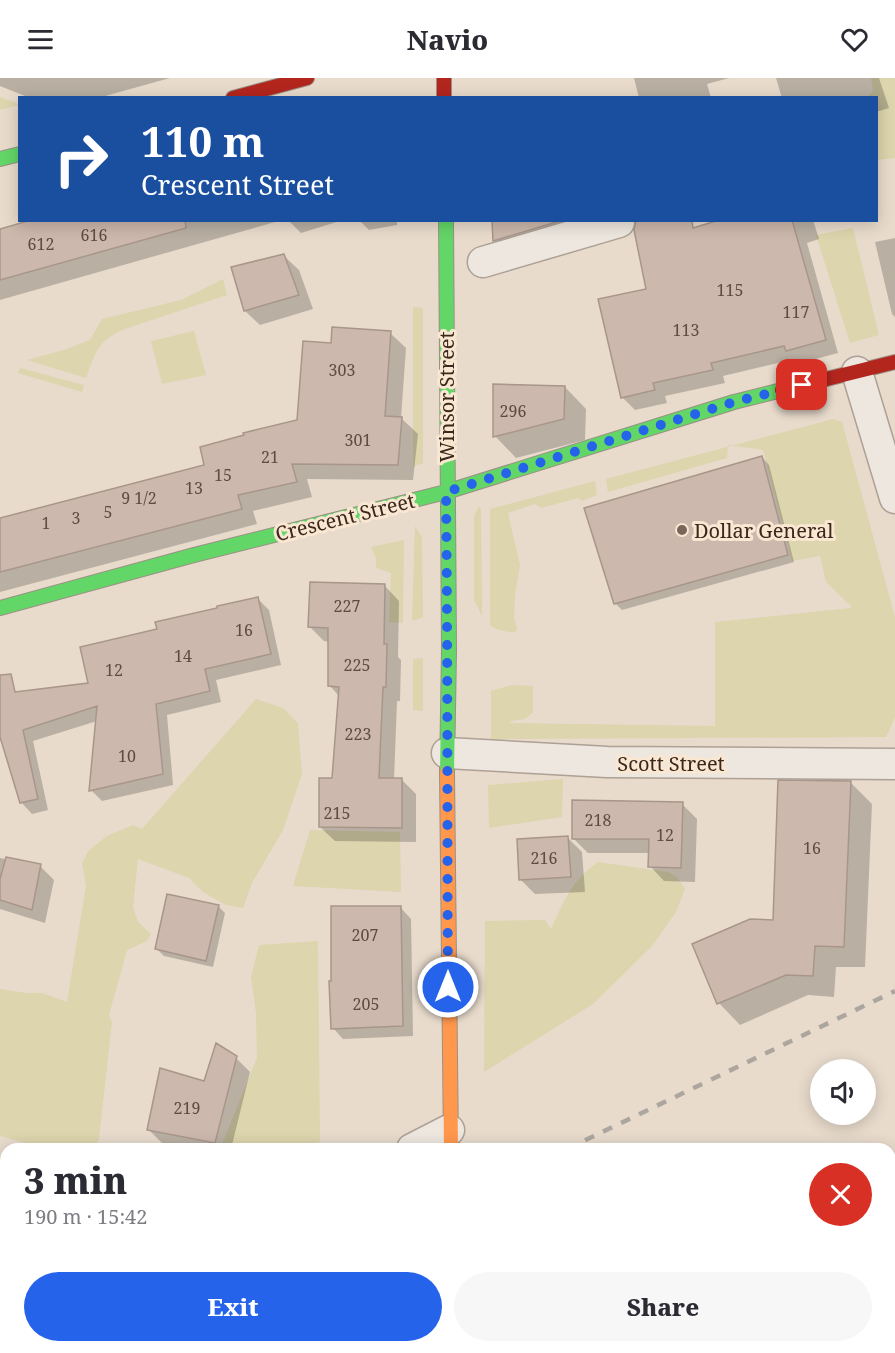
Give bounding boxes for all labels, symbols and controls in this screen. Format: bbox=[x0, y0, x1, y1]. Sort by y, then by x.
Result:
text: Navio bbox=[407, 21, 488, 58]
icon: menu bbox=[24, 23, 57, 56]
icon: heart bbox=[838, 23, 871, 56]
text: 110 m bbox=[141, 112, 265, 169]
icon: right bbox=[42, 120, 120, 198]
text: Crescent Street bbox=[141, 166, 334, 203]
house number: 616 bbox=[81, 224, 107, 246]
house number: 612 bbox=[28, 233, 54, 255]
house number: 115 bbox=[717, 279, 743, 301]
house number: 117 bbox=[783, 301, 809, 323]
house number: 113 bbox=[673, 319, 699, 341]
street label: Winsor Street bbox=[433, 331, 460, 463]
house number: 303 bbox=[329, 359, 355, 381]
pin bbox=[776, 359, 827, 410]
icon: arrive bbox=[785, 368, 818, 401]
house number: 296 bbox=[500, 400, 526, 422]
house number: 301 bbox=[345, 429, 371, 451]
house number: 21 bbox=[261, 446, 279, 468]
house number: 15 bbox=[214, 464, 232, 486]
house number: 13 bbox=[185, 477, 203, 499]
house number: 9 1/2 bbox=[121, 487, 157, 509]
street label: Crescent Street bbox=[272, 487, 418, 547]
house number: 5 bbox=[104, 501, 112, 523]
house number: 3 bbox=[72, 507, 81, 529]
house number: 1 bbox=[42, 512, 50, 534]
place label: Dollar General bbox=[694, 517, 833, 544]
marker: Dollar General bbox=[675, 523, 689, 537]
house number: 227 bbox=[334, 595, 360, 617]
house number: 16 bbox=[235, 619, 253, 641]
house number: 14 bbox=[174, 645, 192, 667]
house number: 225 bbox=[344, 654, 370, 676]
house number: 12 bbox=[105, 659, 123, 681]
house number: 223 bbox=[345, 723, 371, 745]
house number: 10 bbox=[118, 745, 136, 767]
street label: Scott Street bbox=[617, 750, 725, 777]
house number: 215 bbox=[324, 802, 350, 824]
house number: 218 bbox=[585, 809, 611, 831]
house number: 12 bbox=[656, 824, 674, 846]
house number: 16 bbox=[803, 837, 821, 859]
house number: 216 bbox=[531, 847, 557, 869]
house number: 207 bbox=[352, 924, 378, 946]
position arrow bbox=[416, 955, 480, 1019]
house number: 205 bbox=[353, 993, 379, 1015]
map controls bbox=[810, 1059, 876, 1125]
button: sound bbox=[810, 1059, 876, 1125]
house number: 219 bbox=[174, 1097, 200, 1119]
text: 3 min bbox=[24, 1156, 127, 1205]
button: close bbox=[809, 1163, 872, 1226]
text: 190 m · 15:42 bbox=[24, 1203, 147, 1230]
button: Exit bbox=[24, 1272, 442, 1341]
button: Share bbox=[454, 1272, 872, 1341]

